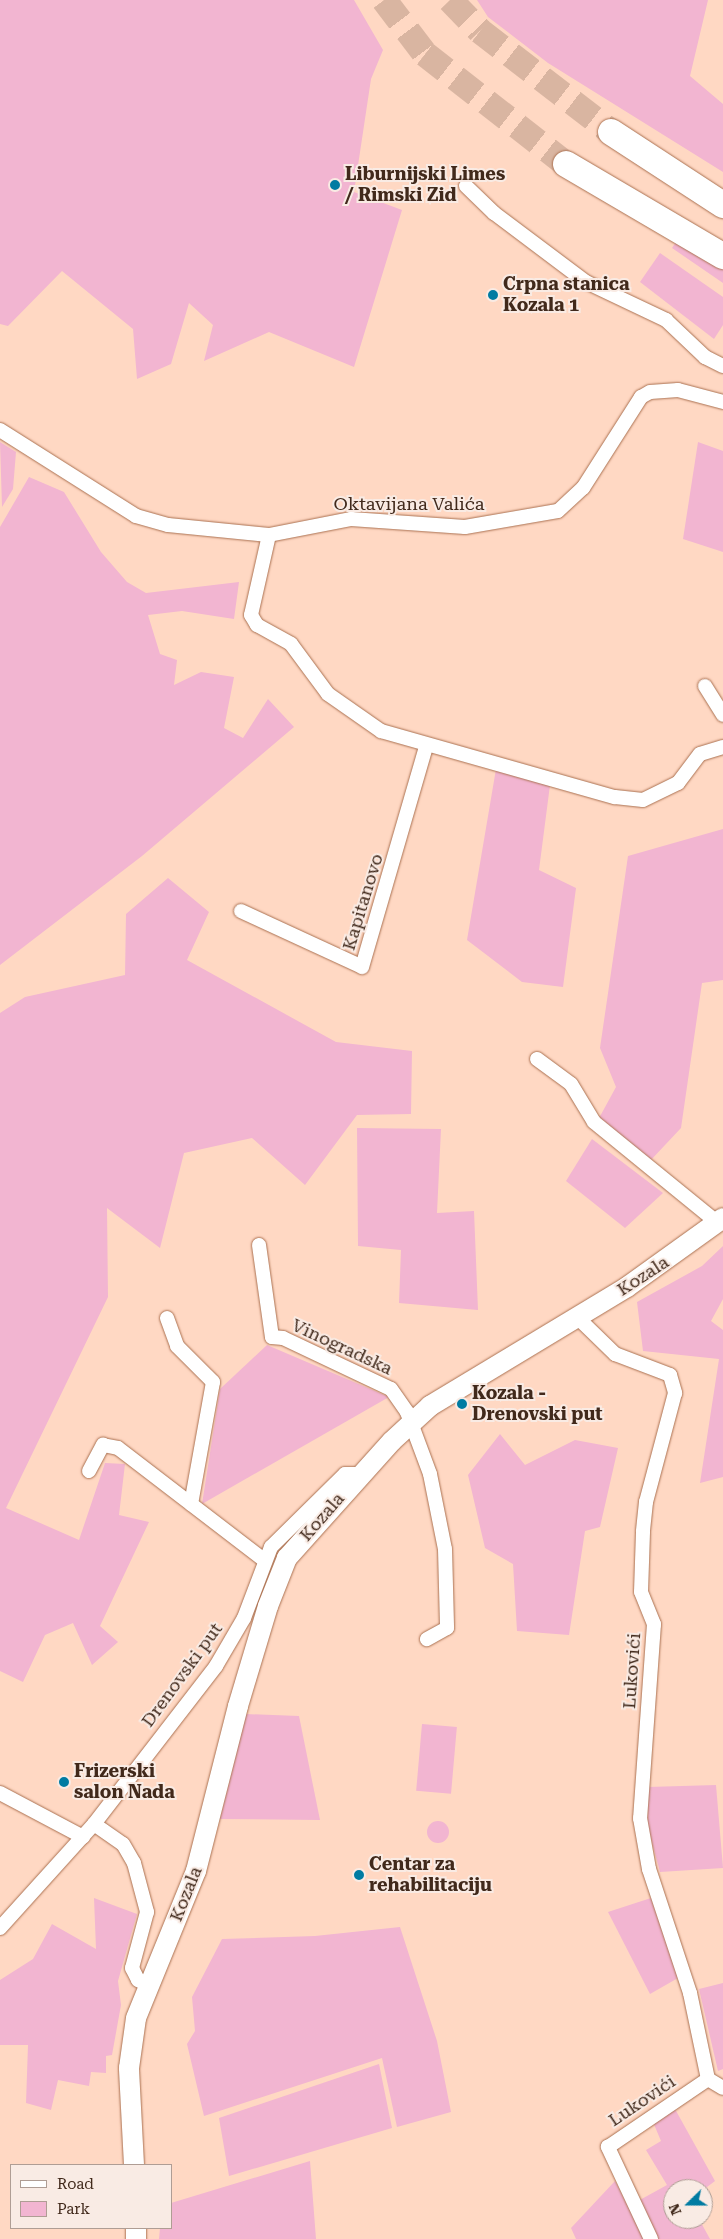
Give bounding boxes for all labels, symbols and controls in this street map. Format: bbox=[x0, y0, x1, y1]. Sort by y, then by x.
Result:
place label: Liburnijski Limes / Rimski Zid bbox=[345, 164, 505, 206]
marker: Liburnijski Limes / Rimski Zid bbox=[329, 179, 341, 191]
place label: Crpna stanica Kozala 1 bbox=[503, 274, 629, 316]
marker: Crpna stanica Kozala 1 bbox=[487, 289, 499, 301]
street label: Oktavijana Valića bbox=[333, 493, 485, 515]
street label: Kapitanovo bbox=[338, 851, 388, 953]
street label: Kozala bbox=[613, 1251, 673, 1301]
street label: Vinogradska bbox=[288, 1314, 396, 1380]
place label: Kozala - Drenovski put bbox=[472, 1383, 603, 1426]
marker: Kozala - Drenovski put bbox=[456, 1398, 468, 1410]
street label: Kozala bbox=[295, 1488, 349, 1546]
street label: Drenovski put bbox=[137, 1619, 227, 1731]
street label: Lukovići bbox=[619, 1632, 645, 1710]
place label: Frizerski salon Nada bbox=[74, 1761, 175, 1804]
marker: Frizerski salon Nada bbox=[58, 1776, 70, 1788]
place label: Centar za rehabilitaciju bbox=[369, 1854, 492, 1896]
street label: Kozala bbox=[165, 1863, 207, 1925]
marker: Centar za rehabilitaciju bbox=[353, 1869, 365, 1881]
street label: Lukovići bbox=[604, 2071, 680, 2131]
legend bbox=[10, 2164, 172, 2229]
text: Road bbox=[57, 2175, 94, 2193]
north arrow bbox=[663, 2179, 713, 2229]
text: Park bbox=[57, 2200, 90, 2218]
text: N bbox=[666, 2201, 684, 2217]

